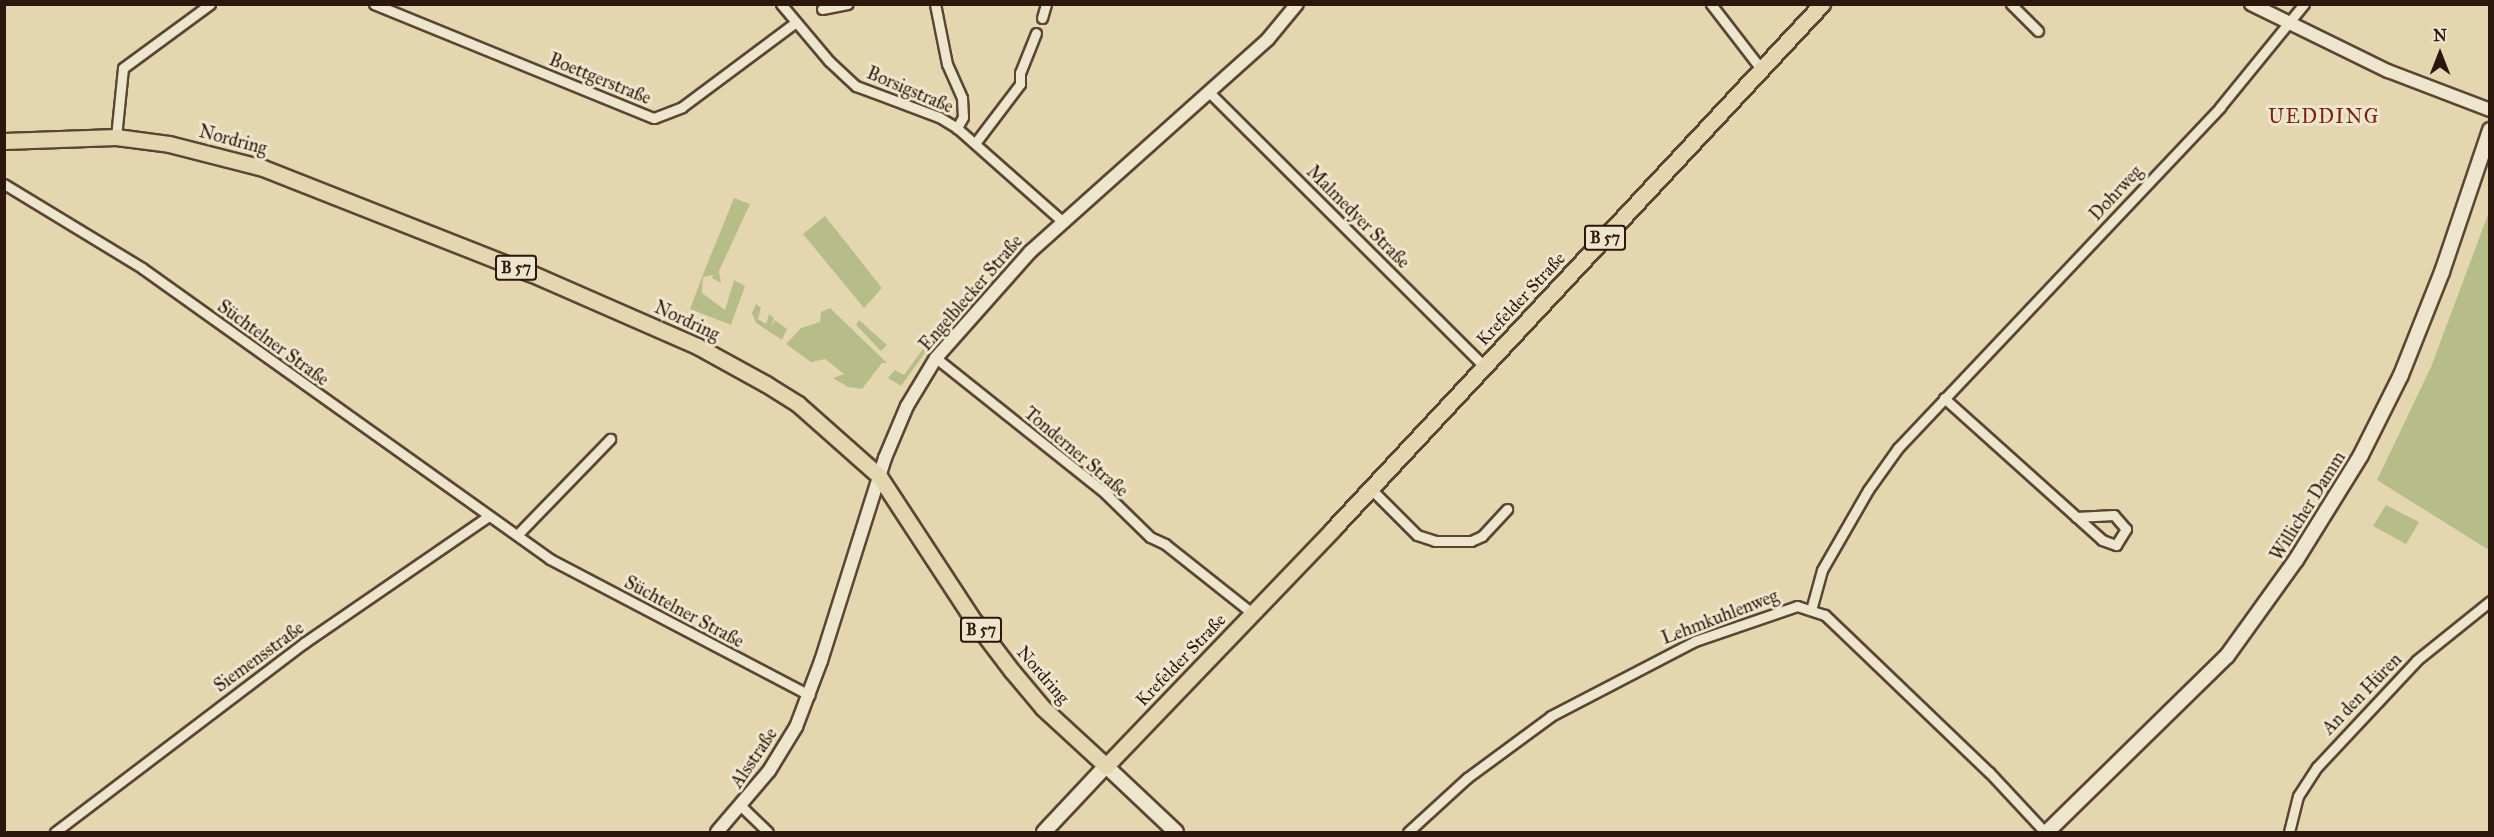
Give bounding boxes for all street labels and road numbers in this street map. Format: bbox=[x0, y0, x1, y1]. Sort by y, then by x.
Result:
street label: Boettgerstraße bbox=[546, 49, 654, 109]
street label: Borsigstraße bbox=[864, 62, 956, 118]
street label: Nordring bbox=[197, 121, 269, 159]
street label: Malmedyer Straße bbox=[1302, 161, 1414, 273]
street label: Dohrweg bbox=[2085, 161, 2147, 225]
road number: B 57 bbox=[1584, 225, 1626, 251]
street label: Engelblecker Straße bbox=[915, 231, 1027, 355]
street label: Krefelder Straße bbox=[1472, 248, 1570, 350]
road number: B 57 bbox=[495, 255, 537, 281]
street label: Süchtelner Straße bbox=[213, 295, 333, 391]
street label: Nordring bbox=[651, 296, 723, 346]
street label: Tonderner Straße bbox=[1020, 402, 1132, 502]
street label: Willicher Damm bbox=[2266, 448, 2350, 564]
street label: Süchtelner Straße bbox=[621, 571, 747, 653]
street label: Lehmkuhlenweg bbox=[1659, 585, 1781, 649]
street label: Krefelder Straße bbox=[1131, 609, 1231, 711]
street label: Siemensstraße bbox=[210, 617, 308, 697]
road number: B 57 bbox=[960, 617, 1002, 643]
street label: Nordring bbox=[1012, 642, 1074, 708]
street label: An den Hüren bbox=[2318, 649, 2406, 739]
street label: Alsstraße bbox=[726, 724, 782, 792]

